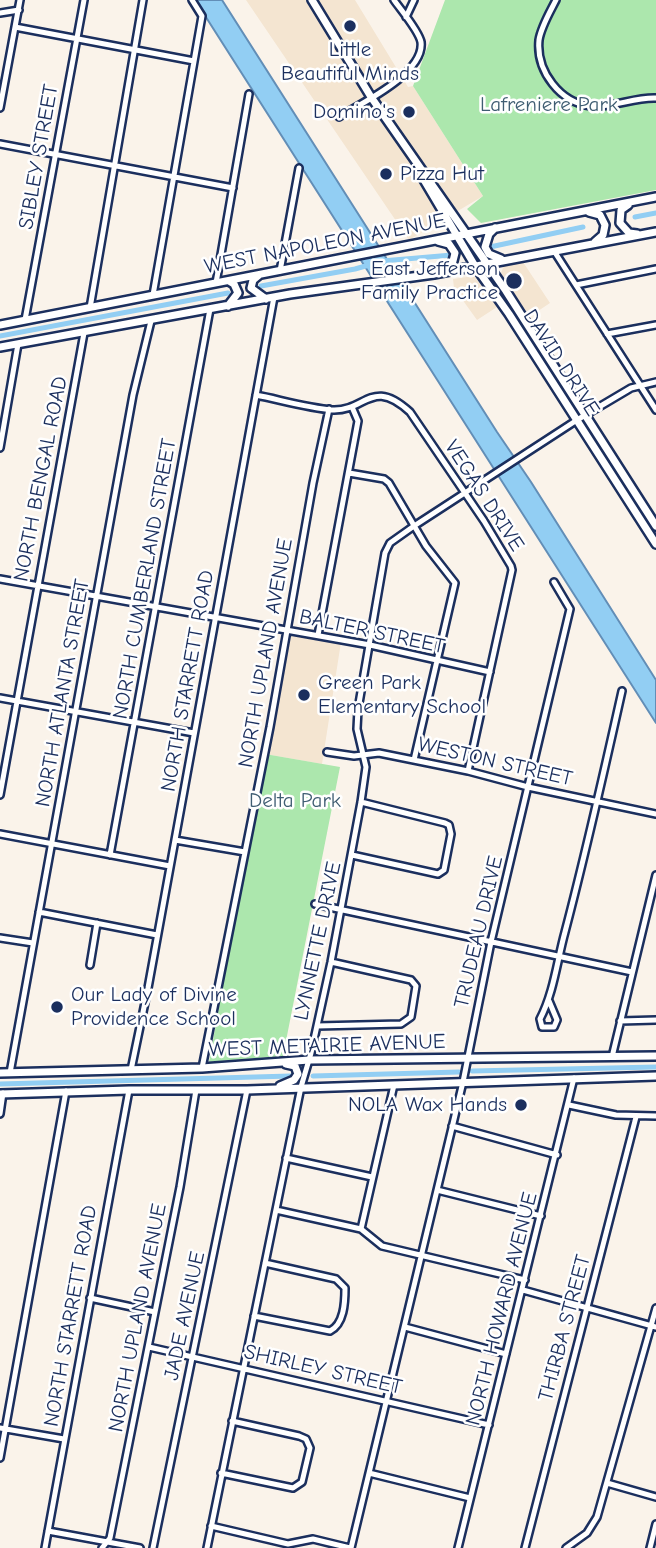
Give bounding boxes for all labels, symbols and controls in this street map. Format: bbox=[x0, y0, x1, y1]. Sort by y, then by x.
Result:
marker: Little Beautiful Minds bbox=[342, 18, 358, 34]
place label: Little Beautiful Minds bbox=[281, 37, 419, 87]
street label: SIBLEY STREET bbox=[14, 83, 64, 231]
park label: Lafreniere Park bbox=[480, 92, 618, 118]
place label: Domino's bbox=[313, 99, 395, 125]
marker: Domino's bbox=[401, 104, 417, 120]
place label: Pizza Hut bbox=[400, 161, 484, 187]
marker: Pizza Hut bbox=[378, 166, 394, 182]
street label: WEST NAPOLEON AVENUE bbox=[202, 208, 448, 280]
place label: East Jefferson Family Practice bbox=[361, 256, 498, 306]
marker: East Jefferson Family Practice bbox=[504, 271, 524, 291]
street label: DAVID DRIVE bbox=[517, 305, 605, 421]
street label: NORTH BENGAL ROAD bbox=[9, 374, 73, 584]
street label: VEGAS DRIVE bbox=[439, 436, 529, 556]
street label: NORTH CUMBERLAND STREET bbox=[108, 437, 182, 721]
street label: NORTH UPLAND AVENUE bbox=[233, 536, 299, 770]
street label: NORTH STARRETT ROAD bbox=[156, 568, 220, 794]
street label: NORTH ATLANTA STREET bbox=[31, 577, 95, 809]
street label: BALTER STREET bbox=[297, 604, 447, 660]
place label: Green Park Elementary School bbox=[318, 670, 486, 720]
marker: Green Park Elementary School bbox=[296, 687, 312, 703]
street label: WESTON STREET bbox=[415, 732, 575, 792]
park label: Delta Park bbox=[249, 788, 341, 814]
street label: TRUDEAU DRIVE bbox=[449, 853, 509, 1011]
street label: LYNNETTE DRIVE bbox=[289, 859, 347, 1023]
place label: Our Lady of Divine Providence School bbox=[71, 982, 237, 1032]
marker: Our Lady of Divine Providence School bbox=[49, 999, 65, 1015]
street label: WEST METAIRIE AVENUE bbox=[208, 1029, 446, 1063]
place label: NOLA Wax Hands bbox=[348, 1092, 507, 1118]
marker: NOLA Wax Hands bbox=[513, 1097, 529, 1113]
street label: NORTH HOWARD AVENUE bbox=[461, 1190, 543, 1428]
street label: NORTH UPLAND AVENUE bbox=[103, 1202, 173, 1434]
street label: NORTH STARRETT ROAD bbox=[39, 1203, 103, 1429]
street label: JADE AVENUE bbox=[159, 1249, 211, 1383]
street label: THIRBA STREET bbox=[533, 1252, 597, 1404]
street label: SHIRLEY STREET bbox=[241, 1340, 405, 1400]

